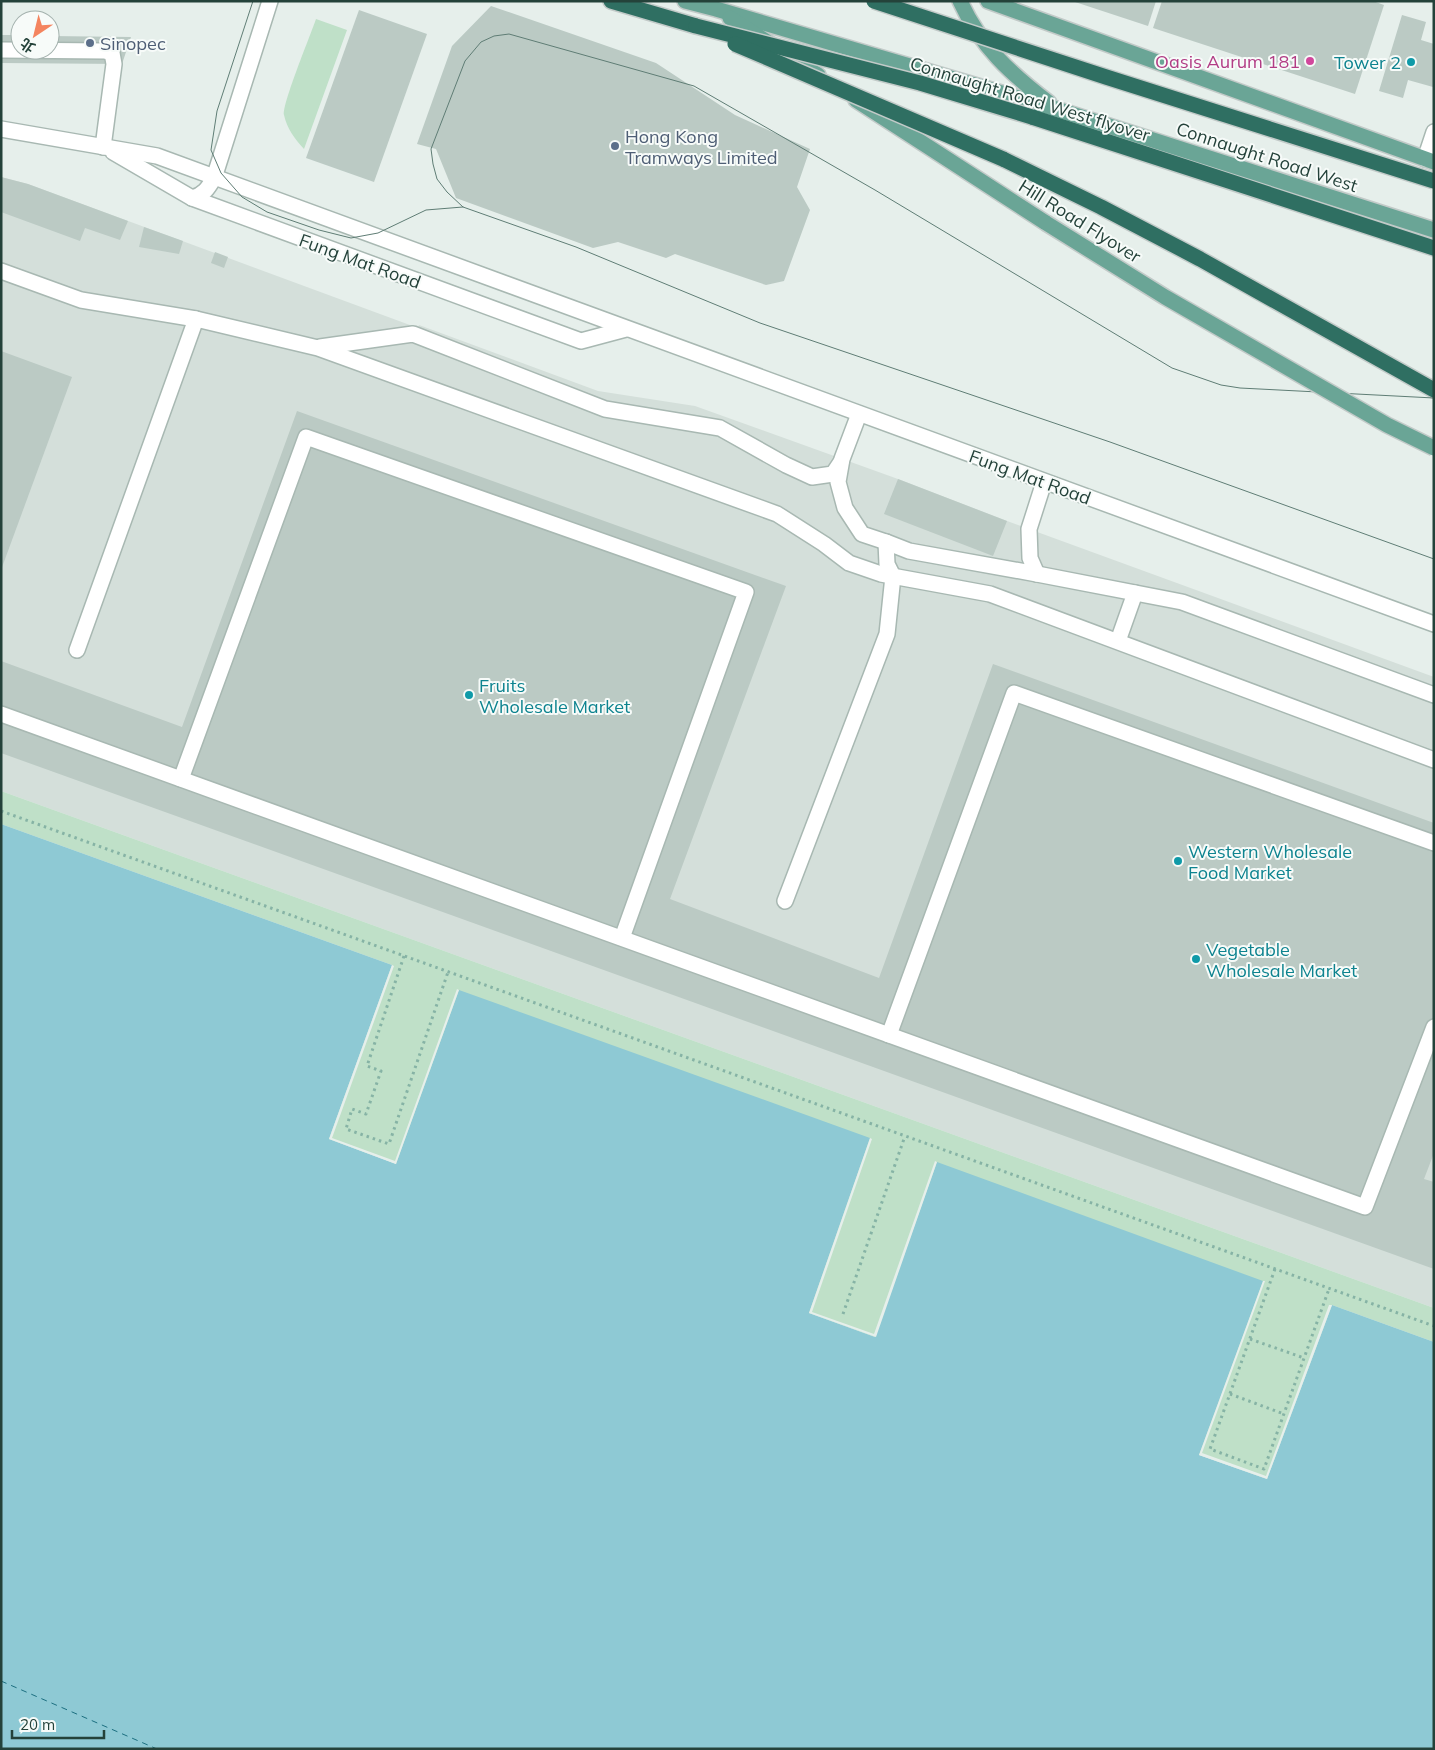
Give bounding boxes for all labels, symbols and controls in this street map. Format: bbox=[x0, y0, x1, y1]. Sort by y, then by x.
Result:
north arrow bbox=[10, 10, 60, 60]
place label: Sinopec bbox=[100, 32, 166, 55]
text: 北 bbox=[17, 34, 38, 57]
marker: Sinopec bbox=[84, 37, 96, 49]
place label: Oasis Aurum 181 bbox=[1155, 50, 1300, 73]
street label: Connaught Road West flyover bbox=[907, 51, 1153, 147]
place label: Tower 2 bbox=[1334, 51, 1401, 74]
marker: Oasis Aurum 181 bbox=[1304, 55, 1316, 67]
marker: Tower 2 bbox=[1405, 56, 1417, 68]
street label: Connaught Road West bbox=[1173, 117, 1361, 197]
place label: Hong Kong Tramways Limited bbox=[625, 125, 778, 169]
marker: Hong Kong Tramways Limited bbox=[609, 140, 621, 152]
street label: Hill Road Flyover bbox=[1015, 174, 1146, 268]
street label: Fung Mat Road bbox=[296, 228, 424, 294]
street label: Fung Mat Road bbox=[966, 444, 1094, 510]
place label: Fruits Wholesale Market bbox=[479, 674, 630, 718]
marker: Fruits Wholesale Market bbox=[463, 689, 475, 701]
place label: Western Wholesale Food Market bbox=[1188, 840, 1352, 884]
marker: Western Wholesale Food Market bbox=[1172, 855, 1184, 867]
place label: Vegetable Wholesale Market bbox=[1206, 938, 1357, 982]
marker: Vegetable Wholesale Market bbox=[1190, 953, 1202, 965]
scale bar bbox=[12, 1708, 105, 1740]
text: 20 m bbox=[20, 1715, 55, 1734]

